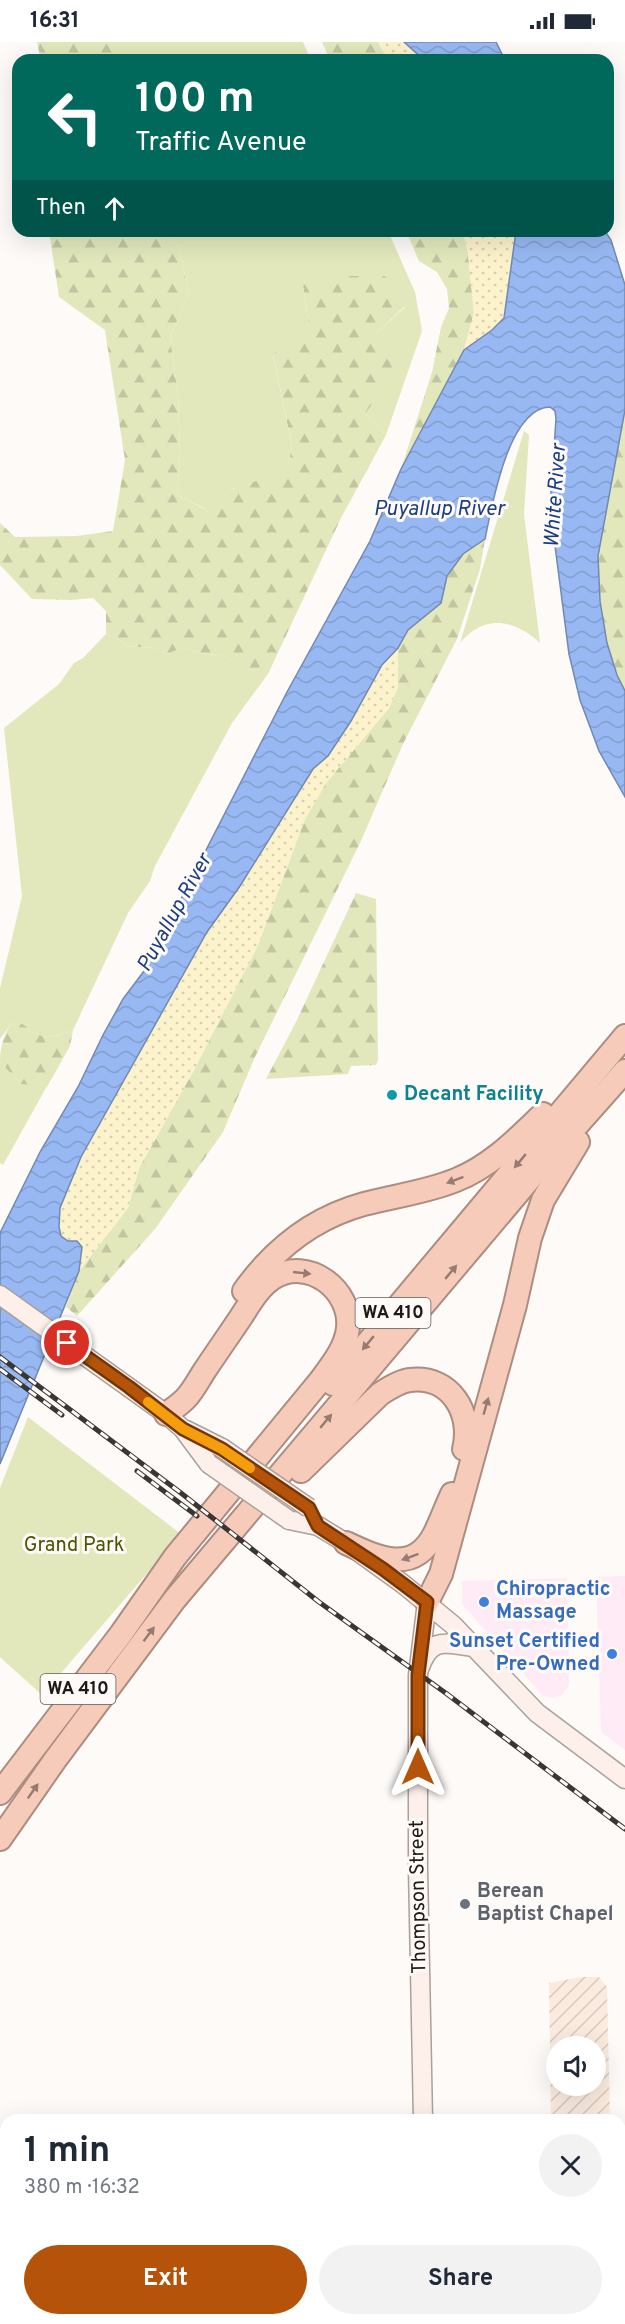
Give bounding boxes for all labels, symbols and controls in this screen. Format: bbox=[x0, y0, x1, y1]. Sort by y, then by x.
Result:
text: 16:31 bbox=[30, 8, 80, 35]
text: 100 m bbox=[135, 74, 254, 127]
icon: left bbox=[36, 78, 114, 156]
text: Traffic Avenue bbox=[135, 126, 307, 160]
icon: ahead bbox=[98, 192, 131, 225]
text: Then bbox=[36, 195, 86, 222]
water label: White River bbox=[539, 441, 573, 549]
water label: Puyallup River bbox=[374, 496, 506, 523]
water label: Puyallup River bbox=[131, 847, 220, 977]
place label: Decant Facility bbox=[404, 1082, 544, 1108]
marker: Decant Facility bbox=[385, 1088, 399, 1102]
one-way arrow bbox=[514, 1154, 527, 1169]
one-way arrow bbox=[446, 1175, 464, 1185]
one-way arrow bbox=[444, 1265, 457, 1280]
one-way arrow bbox=[293, 1268, 312, 1278]
road number: WA 410 bbox=[356, 1298, 430, 1328]
pin bbox=[41, 1317, 92, 1368]
icon: arrive bbox=[50, 1326, 83, 1359]
one-way arrow bbox=[361, 1335, 374, 1351]
one-way arrow bbox=[482, 1397, 491, 1415]
one-way arrow bbox=[319, 1413, 332, 1429]
park label: Grand Park bbox=[24, 1533, 124, 1559]
one-way arrow bbox=[401, 1552, 419, 1562]
place label: Chiropractic Massage bbox=[496, 1577, 611, 1626]
marker: Chiropractic Massage bbox=[477, 1595, 491, 1609]
one-way arrow bbox=[142, 1626, 155, 1642]
place label: Sunset Certified Pre-Owned bbox=[449, 1629, 600, 1678]
marker: Sunset Certified Pre-Owned bbox=[605, 1647, 619, 1661]
road number: WA 410 bbox=[40, 1674, 116, 1704]
position arrow bbox=[386, 1735, 450, 1799]
one-way arrow bbox=[27, 1783, 39, 1799]
street label: Thompson Street bbox=[405, 1820, 433, 1974]
place label: Berean Baptist Chapel bbox=[477, 1879, 614, 1928]
marker: Berean Baptist Chapel bbox=[458, 1897, 472, 1911]
map controls bbox=[546, 2036, 606, 2096]
button: sound bbox=[546, 2036, 606, 2096]
text: 1 min bbox=[24, 2129, 110, 2175]
button: close bbox=[539, 2134, 602, 2197]
text: 380 m · 16:32 bbox=[24, 2175, 140, 2201]
button: Exit bbox=[24, 2245, 307, 2314]
button: Share bbox=[319, 2245, 602, 2314]

